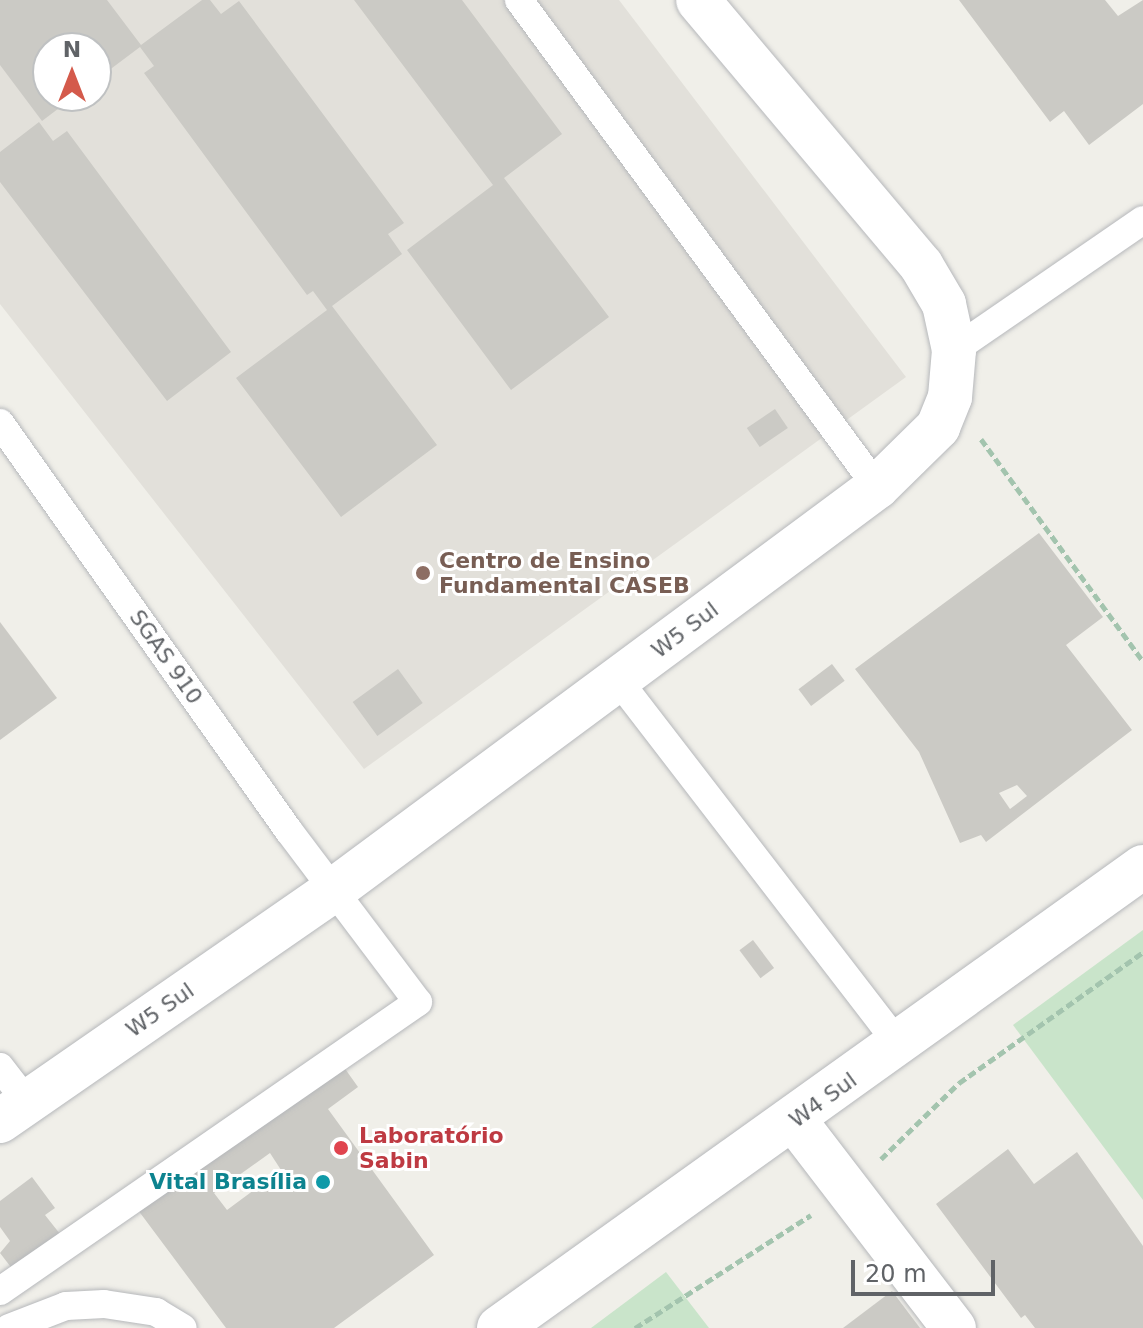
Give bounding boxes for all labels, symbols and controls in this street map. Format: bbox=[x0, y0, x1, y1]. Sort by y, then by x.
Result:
north arrow bbox=[32, 32, 112, 112]
text: N bbox=[63, 37, 81, 62]
place label: Centro de Ensino Fundamental CASEB bbox=[439, 547, 690, 598]
marker: Centro de Ensino Fundamental CASEB bbox=[414, 564, 432, 582]
street label: W5 Sul bbox=[646, 596, 724, 664]
street label: SGAS 910 bbox=[124, 605, 208, 709]
street label: W5 Sul bbox=[121, 977, 199, 1043]
street label: W4 Sul bbox=[784, 1067, 862, 1133]
place label: Laboratório Sabin bbox=[359, 1122, 504, 1174]
marker: Laboratório Sabin bbox=[330, 1137, 352, 1159]
place label: Vital Brasília bbox=[149, 1169, 307, 1195]
marker: Vital Brasília bbox=[314, 1173, 332, 1191]
scale bar bbox=[855, 1244, 999, 1294]
text: 20 m bbox=[865, 1260, 927, 1288]

